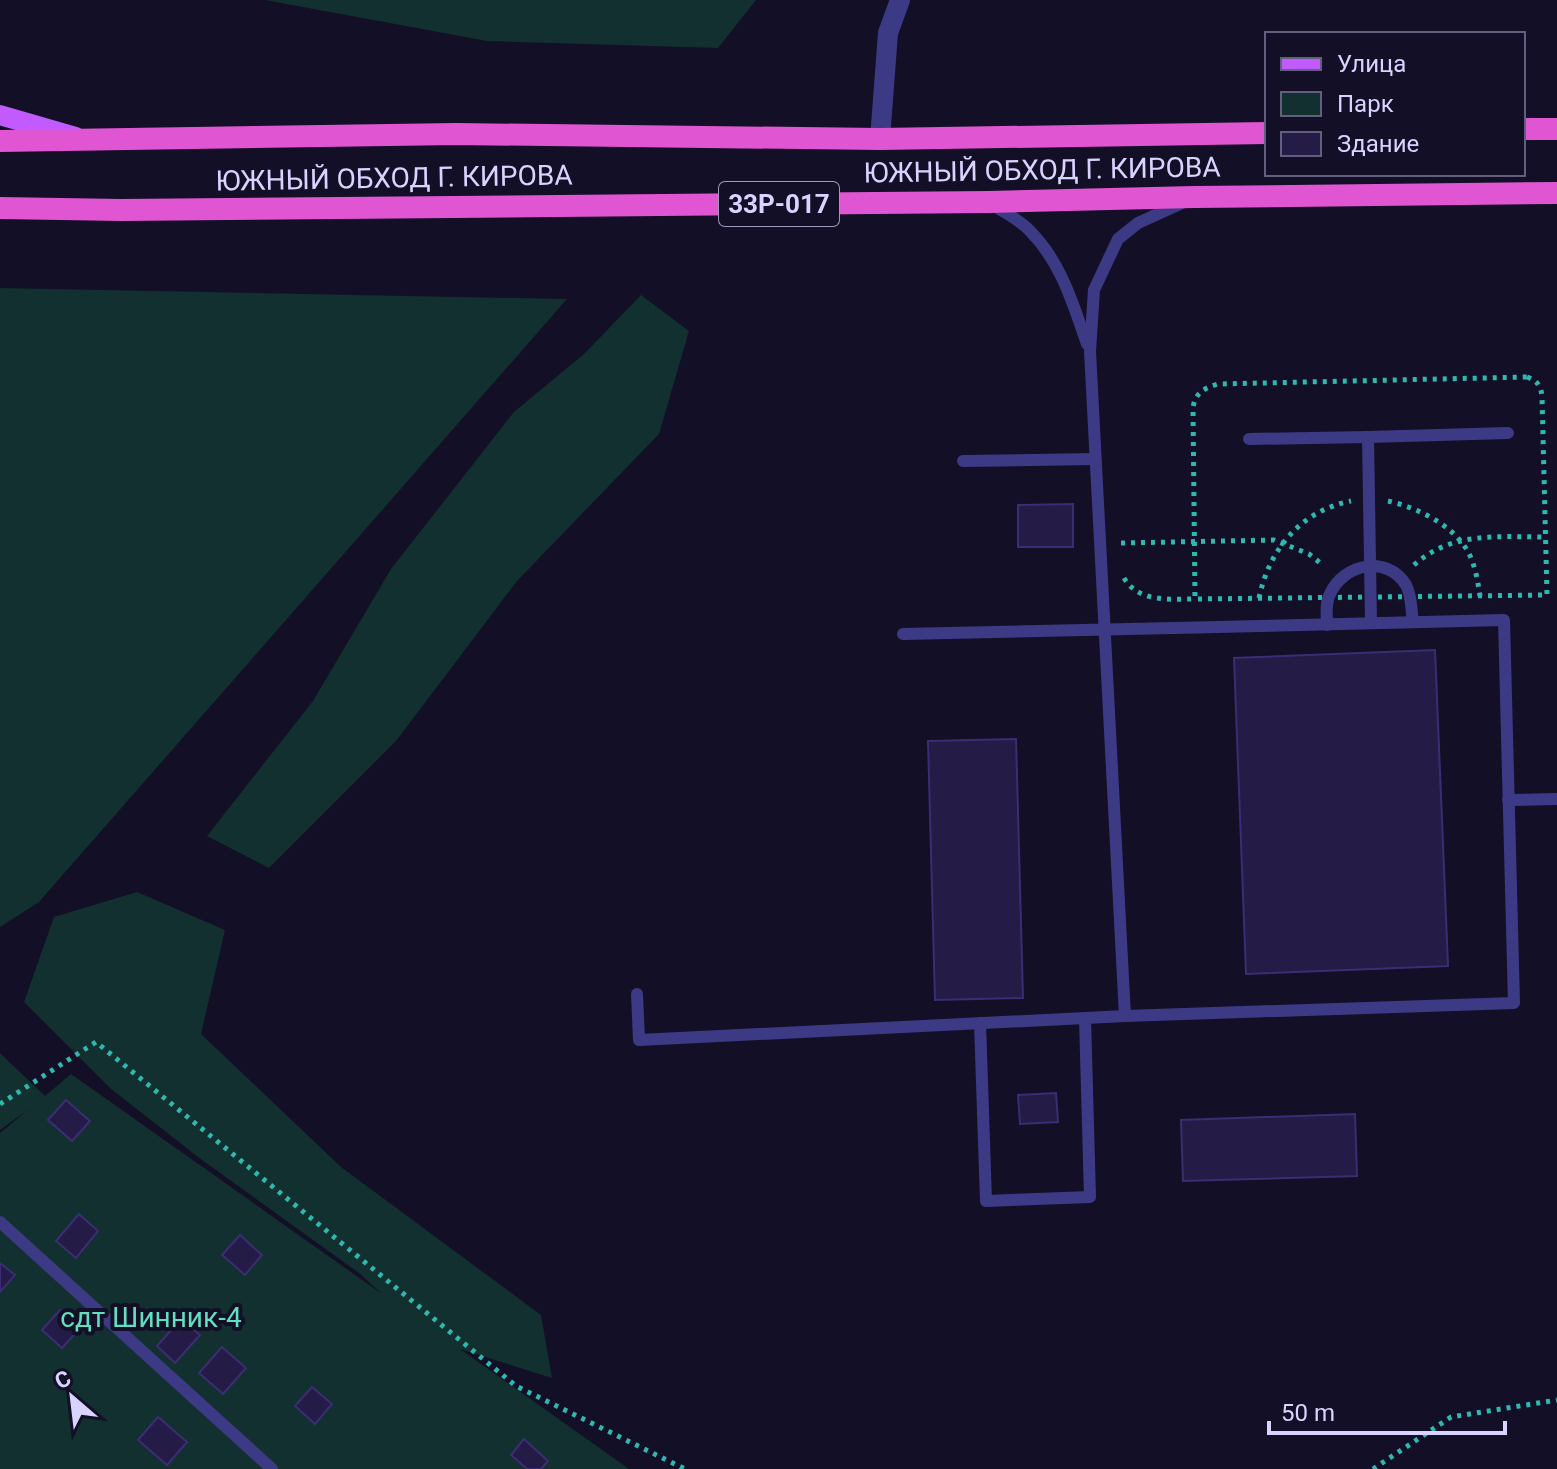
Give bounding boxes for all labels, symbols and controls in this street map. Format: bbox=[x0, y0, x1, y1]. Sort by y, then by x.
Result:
legend bbox=[1265, 32, 1525, 176]
text: Улица bbox=[1337, 50, 1406, 78]
text: Парк bbox=[1337, 90, 1394, 118]
text: Здание bbox=[1337, 130, 1419, 158]
street label: ЮЖНЫЙ ОБХОД Г. КИРОВА bbox=[863, 150, 1221, 190]
street label: ЮЖНЫЙ ОБХОД Г. КИРОВА bbox=[215, 158, 573, 198]
road number: 33Р-017 bbox=[719, 182, 839, 226]
park label: сдт Шинник-4 bbox=[60, 1301, 242, 1334]
north arrow bbox=[32, 1357, 112, 1437]
text: С bbox=[51, 1365, 75, 1394]
scale bar bbox=[1269, 1385, 1505, 1435]
text: 50 m bbox=[1281, 1399, 1335, 1427]

